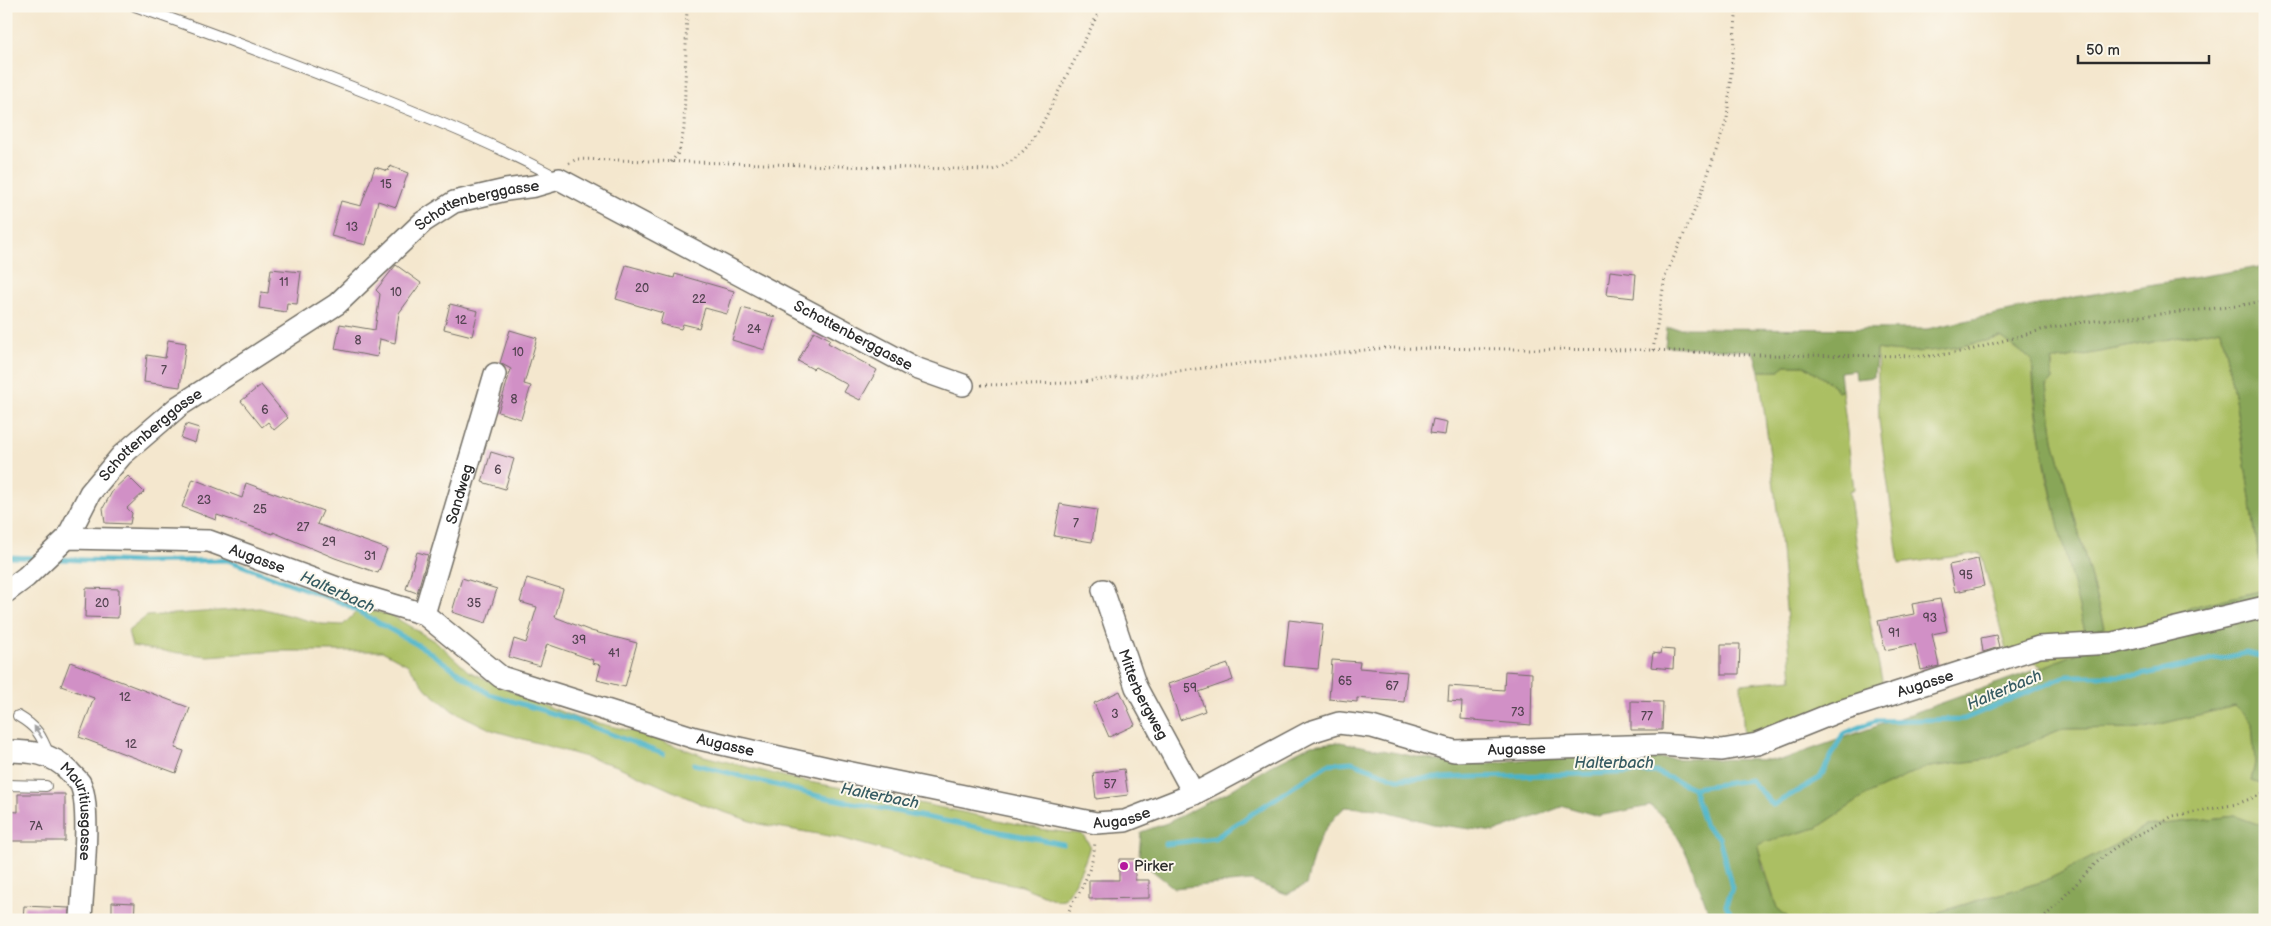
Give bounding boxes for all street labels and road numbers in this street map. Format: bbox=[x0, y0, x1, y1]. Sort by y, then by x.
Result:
street label: Schottenberggasse bbox=[411, 176, 541, 235]
street label: Schottenberggasse bbox=[790, 296, 916, 375]
street label: Schottenberggasse bbox=[95, 384, 206, 485]
street label: Sandweg bbox=[442, 462, 478, 527]
street label: Augasse bbox=[226, 540, 288, 578]
street label: Mitterbergweg bbox=[1114, 647, 1172, 743]
street label: Augasse bbox=[1895, 666, 1956, 702]
street label: Augasse bbox=[695, 730, 756, 761]
street label: Augasse bbox=[1487, 739, 1546, 760]
street label: Mauritiusgasse bbox=[56, 758, 95, 861]
street label: Augasse bbox=[1093, 803, 1153, 833]

